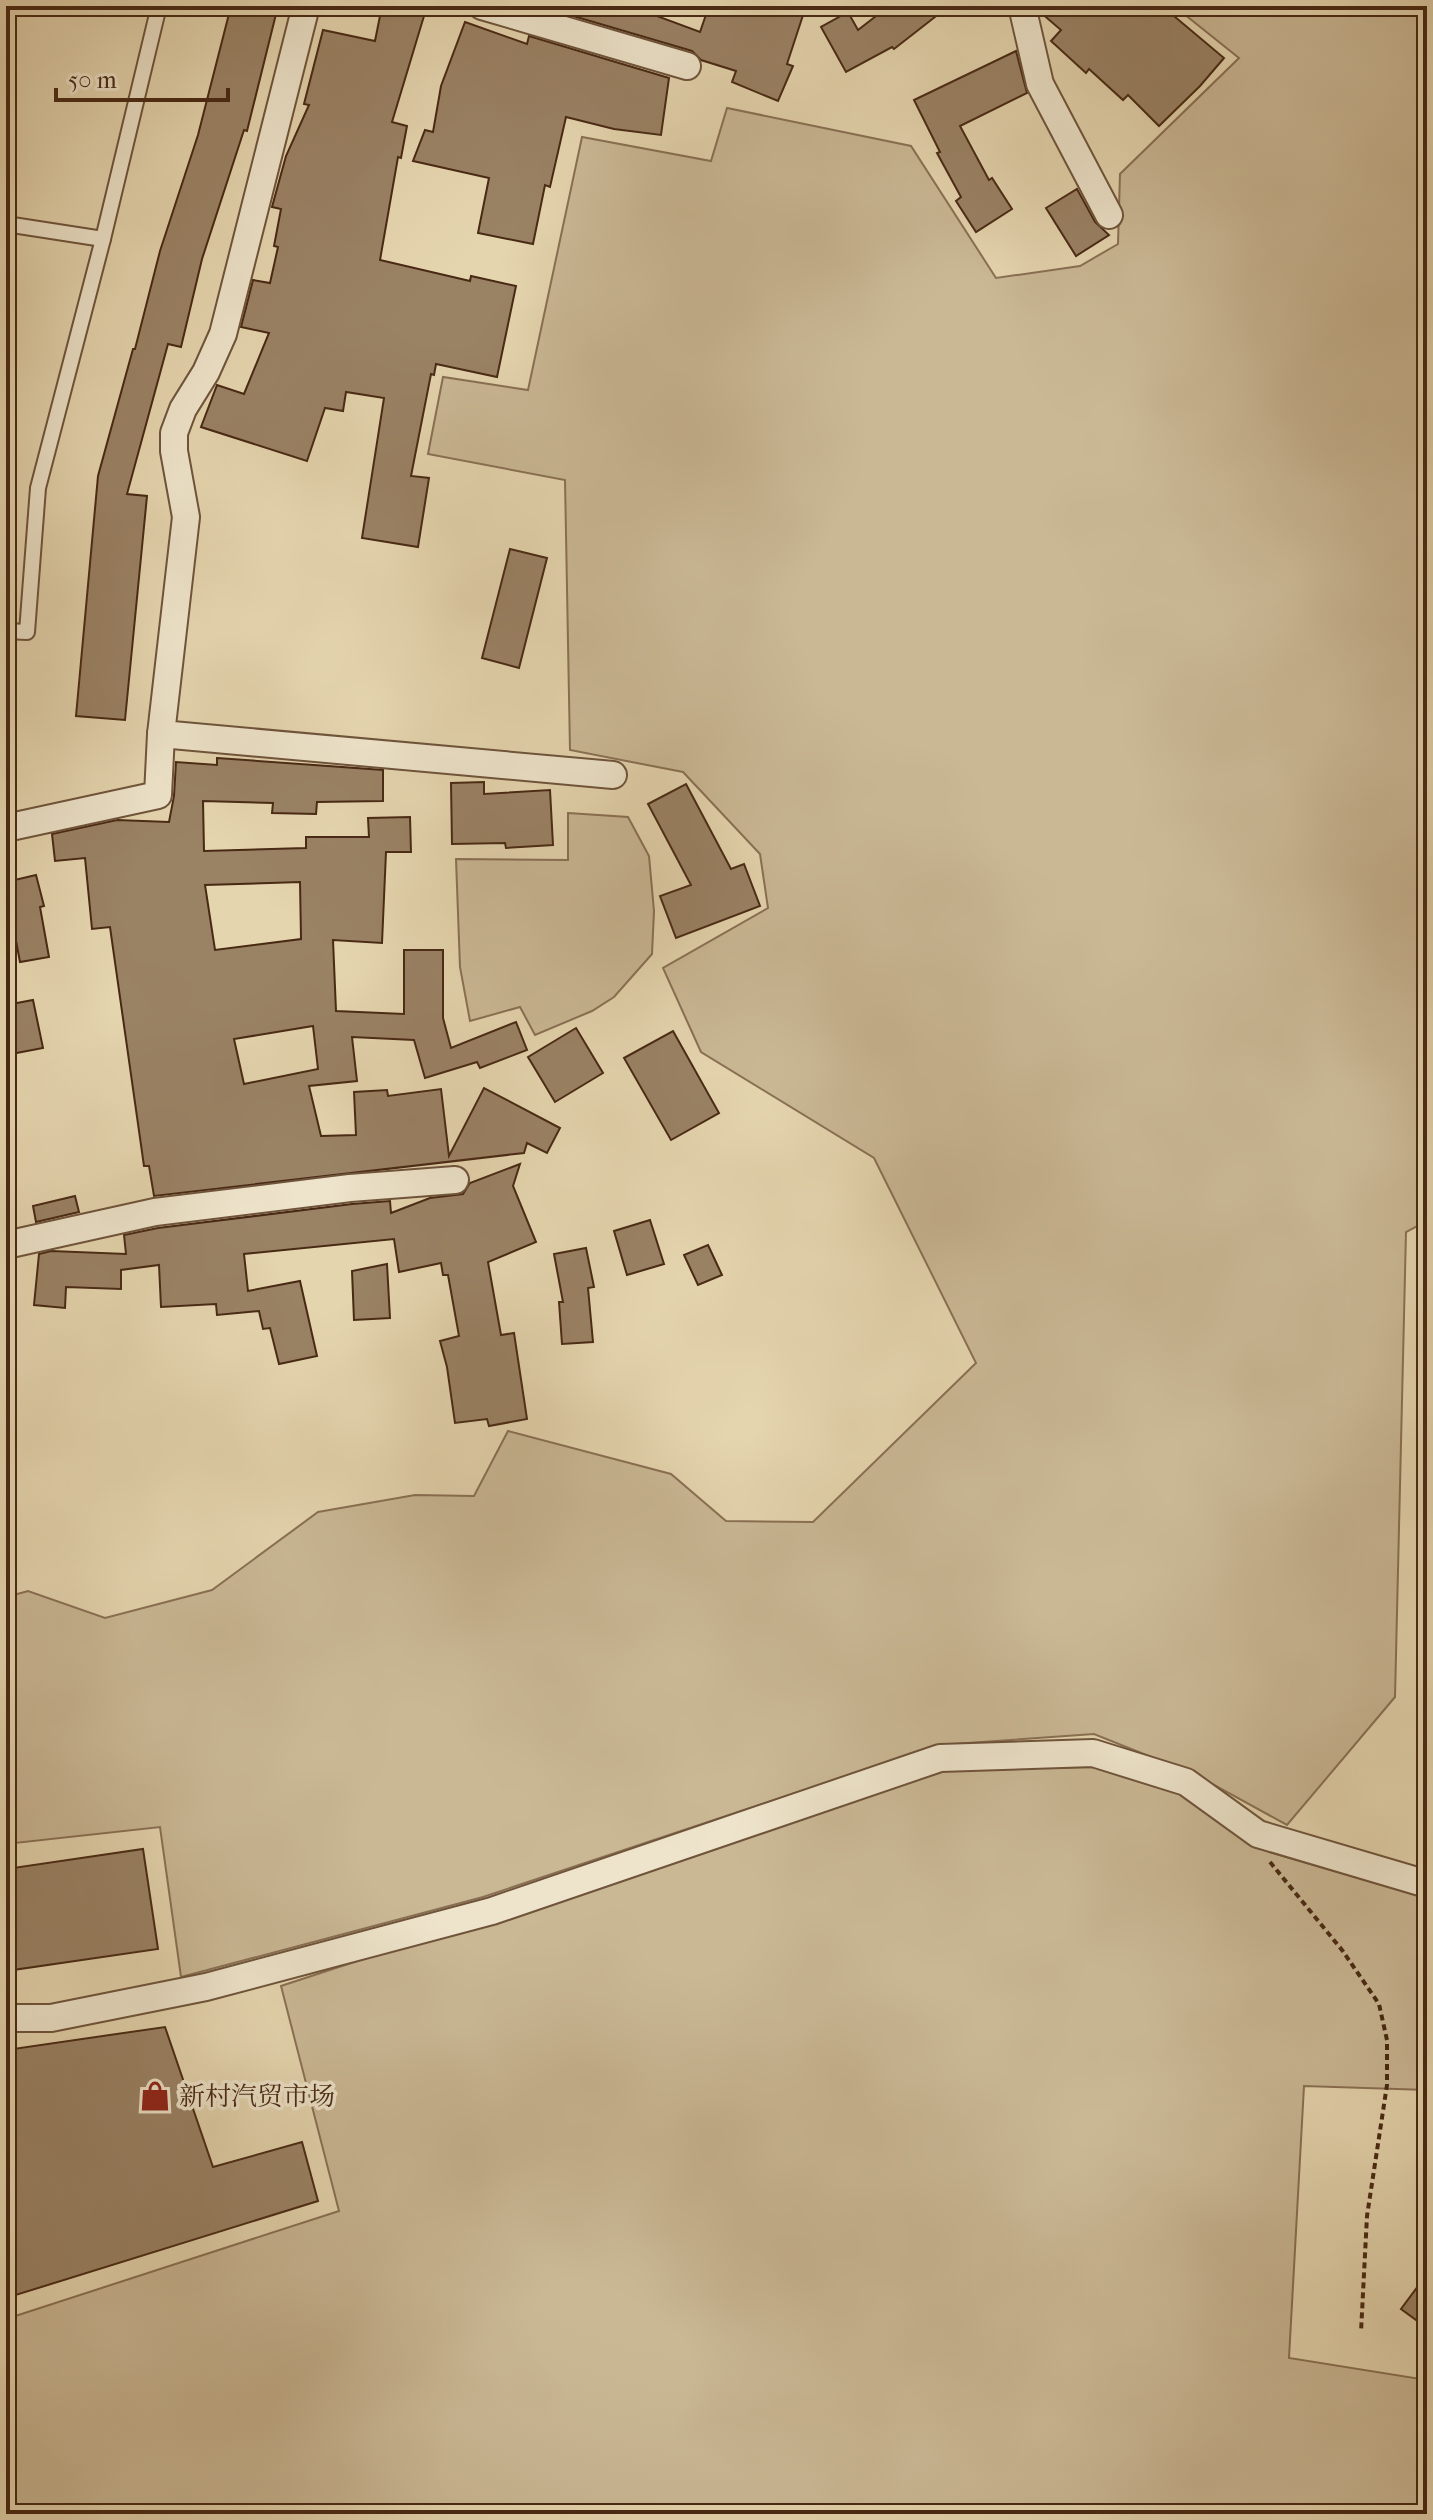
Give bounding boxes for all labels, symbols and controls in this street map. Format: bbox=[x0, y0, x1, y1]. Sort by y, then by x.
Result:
scale bar bbox=[56, 52, 228, 102]
text: 50 m bbox=[68, 66, 117, 94]
shop icon: 新村汽贸市场 bbox=[138, 2079, 172, 2113]
place label: 新村汽贸市场 bbox=[179, 2081, 335, 2112]

